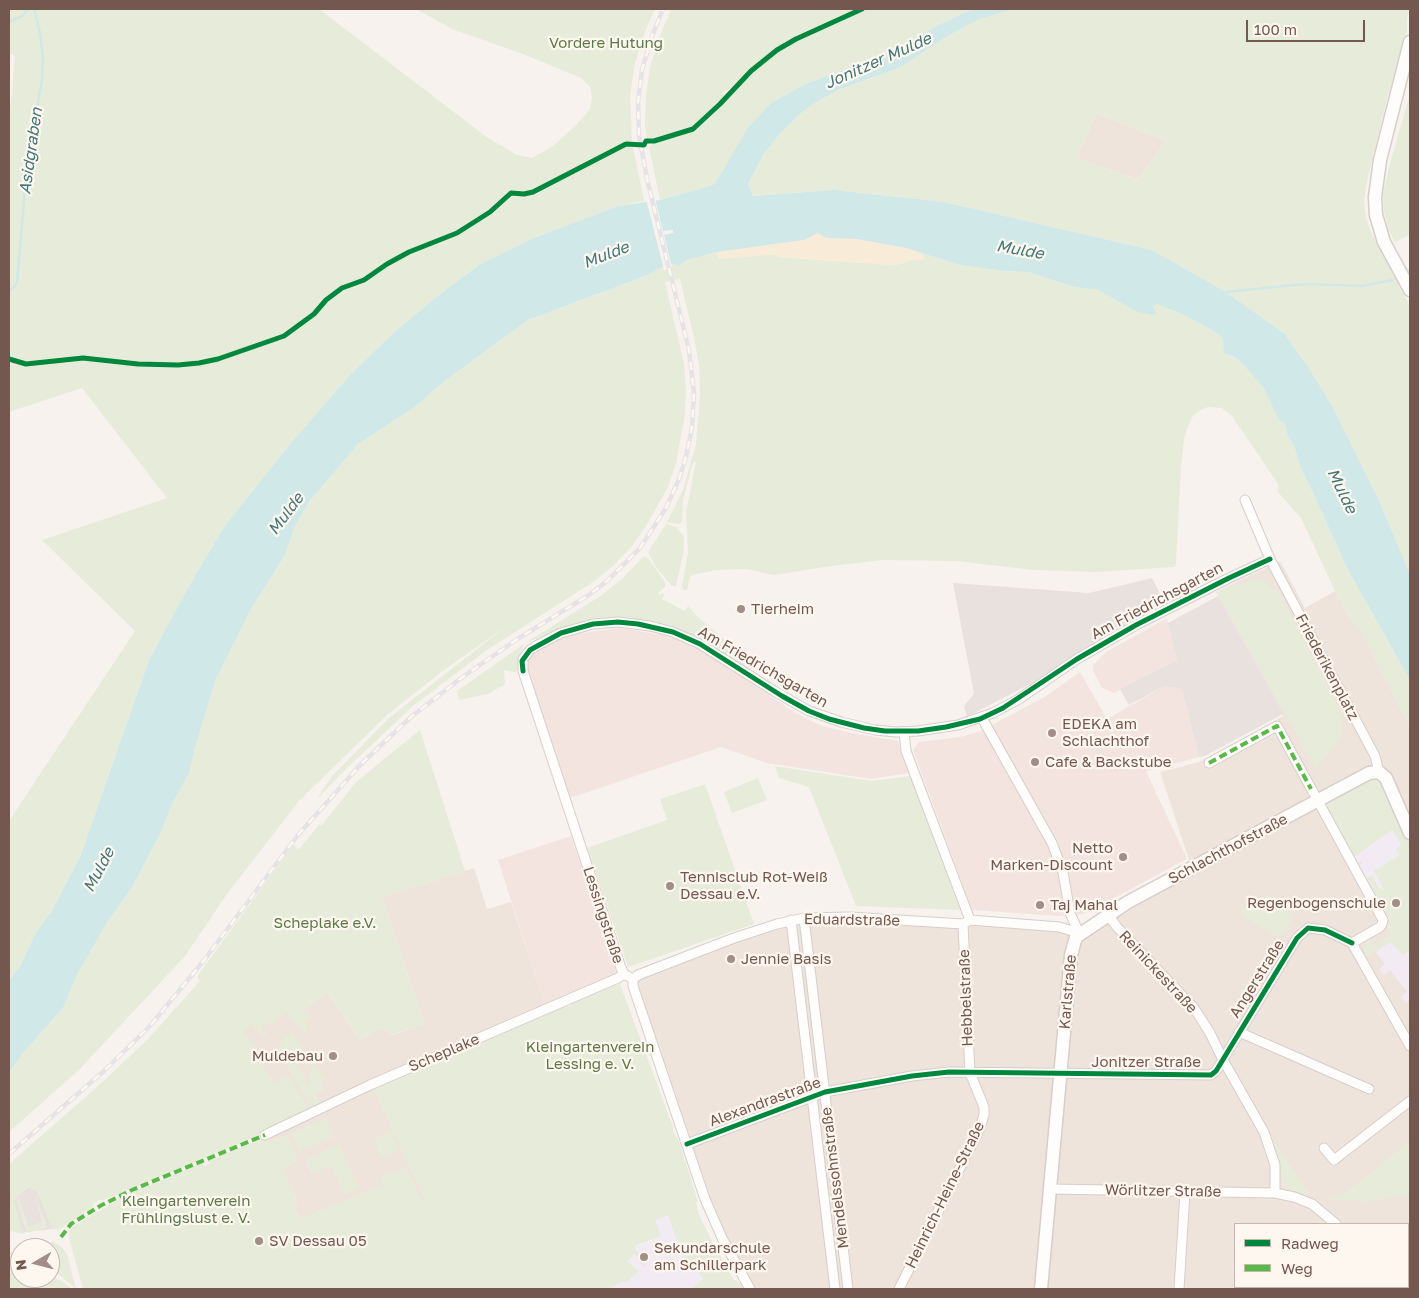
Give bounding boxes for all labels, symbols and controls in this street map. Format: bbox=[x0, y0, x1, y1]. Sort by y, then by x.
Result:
scale bar bbox=[1249, 10, 1368, 42]
text: 100 m bbox=[1254, 20, 1297, 38]
water label: Jonitzer Mulde bbox=[822, 29, 934, 93]
park label: Vordere Hutung bbox=[549, 34, 663, 52]
water label: Asidgraben bbox=[15, 107, 47, 195]
water label: Mulde bbox=[995, 236, 1045, 264]
water label: Mulde bbox=[580, 238, 632, 272]
water label: Mulde bbox=[1323, 465, 1361, 517]
water label: Mulde bbox=[264, 489, 308, 539]
street label: Am Friedrichsgarten bbox=[1088, 559, 1226, 643]
place label: Tierheim bbox=[751, 600, 814, 618]
marker: Tierheim bbox=[735, 603, 747, 615]
street label: Friederikenplatz bbox=[1291, 611, 1363, 723]
street label: Am Friedrichsgarten bbox=[695, 623, 831, 711]
place label: EDEKA am Schlachthof bbox=[1062, 715, 1149, 750]
marker: EDEKA am Schlachthof bbox=[1046, 727, 1058, 739]
place label: Cafe & Backstube bbox=[1045, 753, 1171, 771]
marker: Cafe & Backstube bbox=[1029, 756, 1041, 768]
street label: Schlachthofstraße bbox=[1165, 810, 1291, 888]
place label: Netto Marken-Discount bbox=[990, 839, 1113, 874]
water label: Mulde bbox=[79, 845, 119, 895]
marker: Netto Marken-Discount bbox=[1117, 851, 1129, 863]
street label: Lessingstraße bbox=[579, 864, 627, 966]
place label: Tennisclub Rot-Weiß Dessau e.V. bbox=[680, 868, 828, 903]
marker: Tennisclub Rot-Weiß Dessau e.V. bbox=[664, 880, 676, 892]
place label: Regenbogenschule bbox=[1247, 894, 1386, 912]
place label: Taj Mahal bbox=[1050, 896, 1118, 914]
marker: Regenbogenschule bbox=[1390, 897, 1402, 909]
marker: Taj Mahal bbox=[1034, 899, 1046, 911]
street label: Eduardstraße bbox=[804, 910, 900, 930]
park label: Scheplake e.V. bbox=[274, 914, 376, 932]
street label: Reinickestraße bbox=[1115, 927, 1201, 1017]
street label: Angerstraße bbox=[1226, 937, 1288, 1021]
street label: Hebbelstraße bbox=[955, 949, 977, 1047]
place label: Jennie Basis bbox=[741, 950, 831, 968]
marker: Jennie Basis bbox=[725, 953, 737, 965]
street label: Karlstraße bbox=[1056, 954, 1080, 1030]
street label: Scheplake bbox=[406, 1030, 482, 1076]
park label: Kleingartenverein Lessing e. V. bbox=[526, 1038, 654, 1073]
place label: Muldebau bbox=[252, 1047, 323, 1065]
marker: Muldebau bbox=[327, 1050, 339, 1062]
street label: Jonitzer Straße bbox=[1091, 1053, 1201, 1071]
street label: Alexandrastraße bbox=[707, 1073, 823, 1131]
street label: Mendelssohnstraße bbox=[817, 1106, 853, 1250]
street label: Heinrich-Heine-Straße bbox=[902, 1119, 988, 1271]
street label: Wörlitzer Straße bbox=[1105, 1181, 1221, 1201]
park label: Kleingartenverein Frühlingslust e. V. bbox=[121, 1192, 251, 1227]
legend bbox=[1234, 1223, 1409, 1288]
place label: SV Dessau 05 bbox=[269, 1232, 367, 1250]
text: Radweg bbox=[1281, 1234, 1339, 1252]
marker: SV Dessau 05 bbox=[253, 1235, 265, 1247]
north arrow bbox=[10, 1238, 60, 1288]
place label: Sekundarschule am Schillerpark bbox=[654, 1239, 770, 1274]
marker: Sekundarschule am Schillerpark bbox=[638, 1251, 650, 1263]
text: N bbox=[11, 1259, 30, 1271]
text: Weg bbox=[1281, 1259, 1313, 1277]

